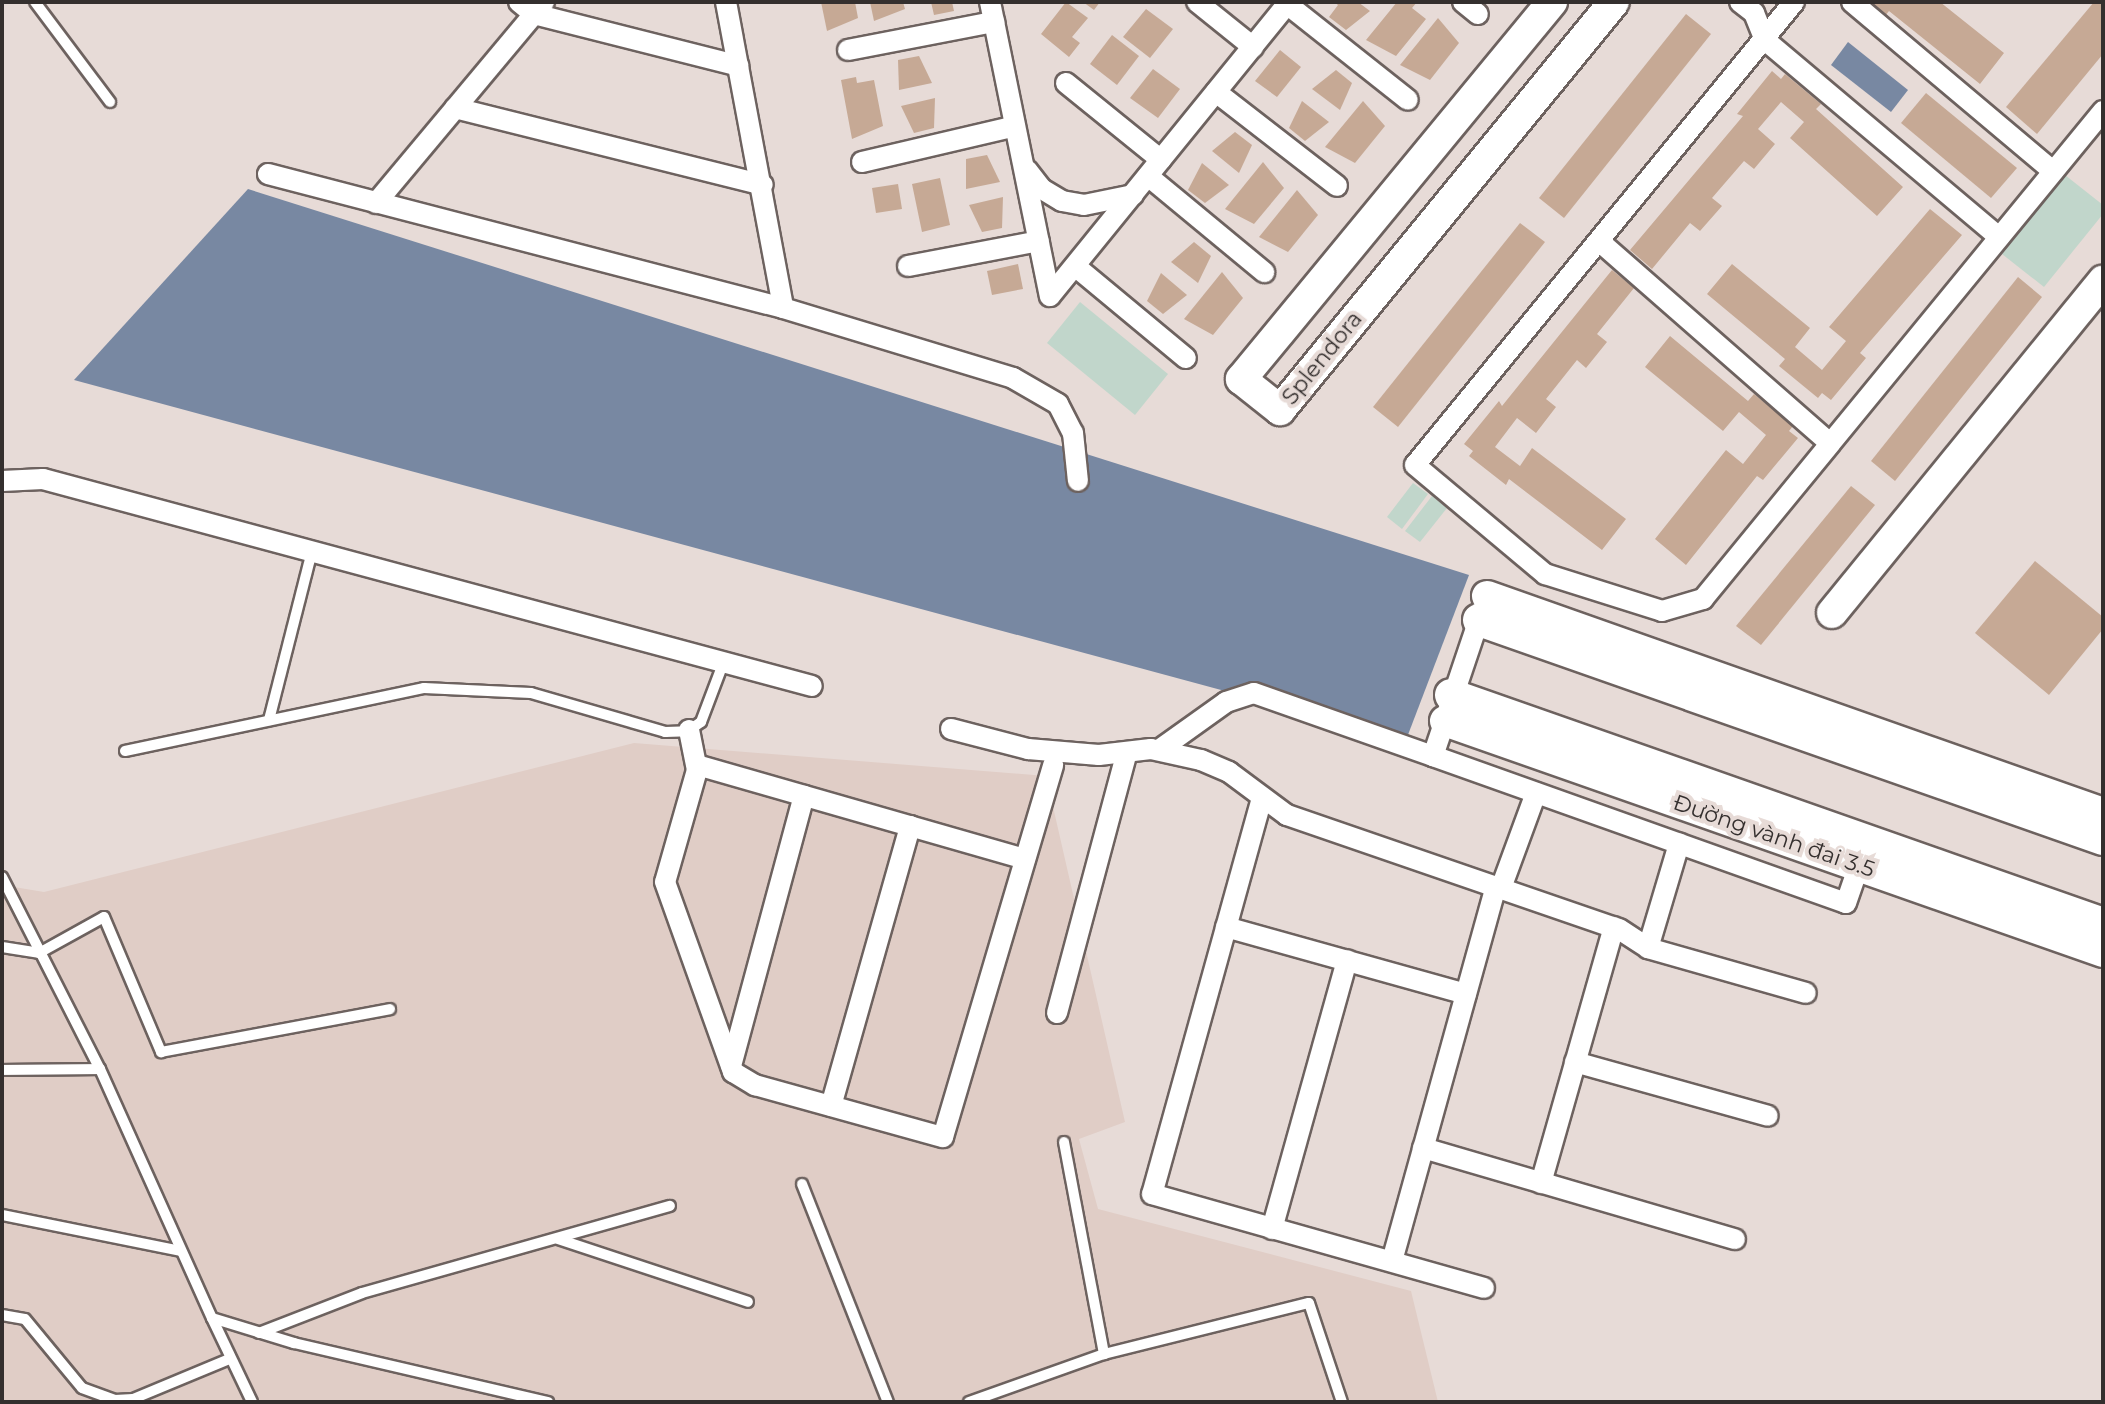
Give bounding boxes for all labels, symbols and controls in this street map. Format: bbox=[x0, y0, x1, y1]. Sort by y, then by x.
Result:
street label: Splendora bbox=[1276, 306, 1368, 410]
street label: Đường vành đai 3.5 bbox=[1670, 789, 1878, 883]

